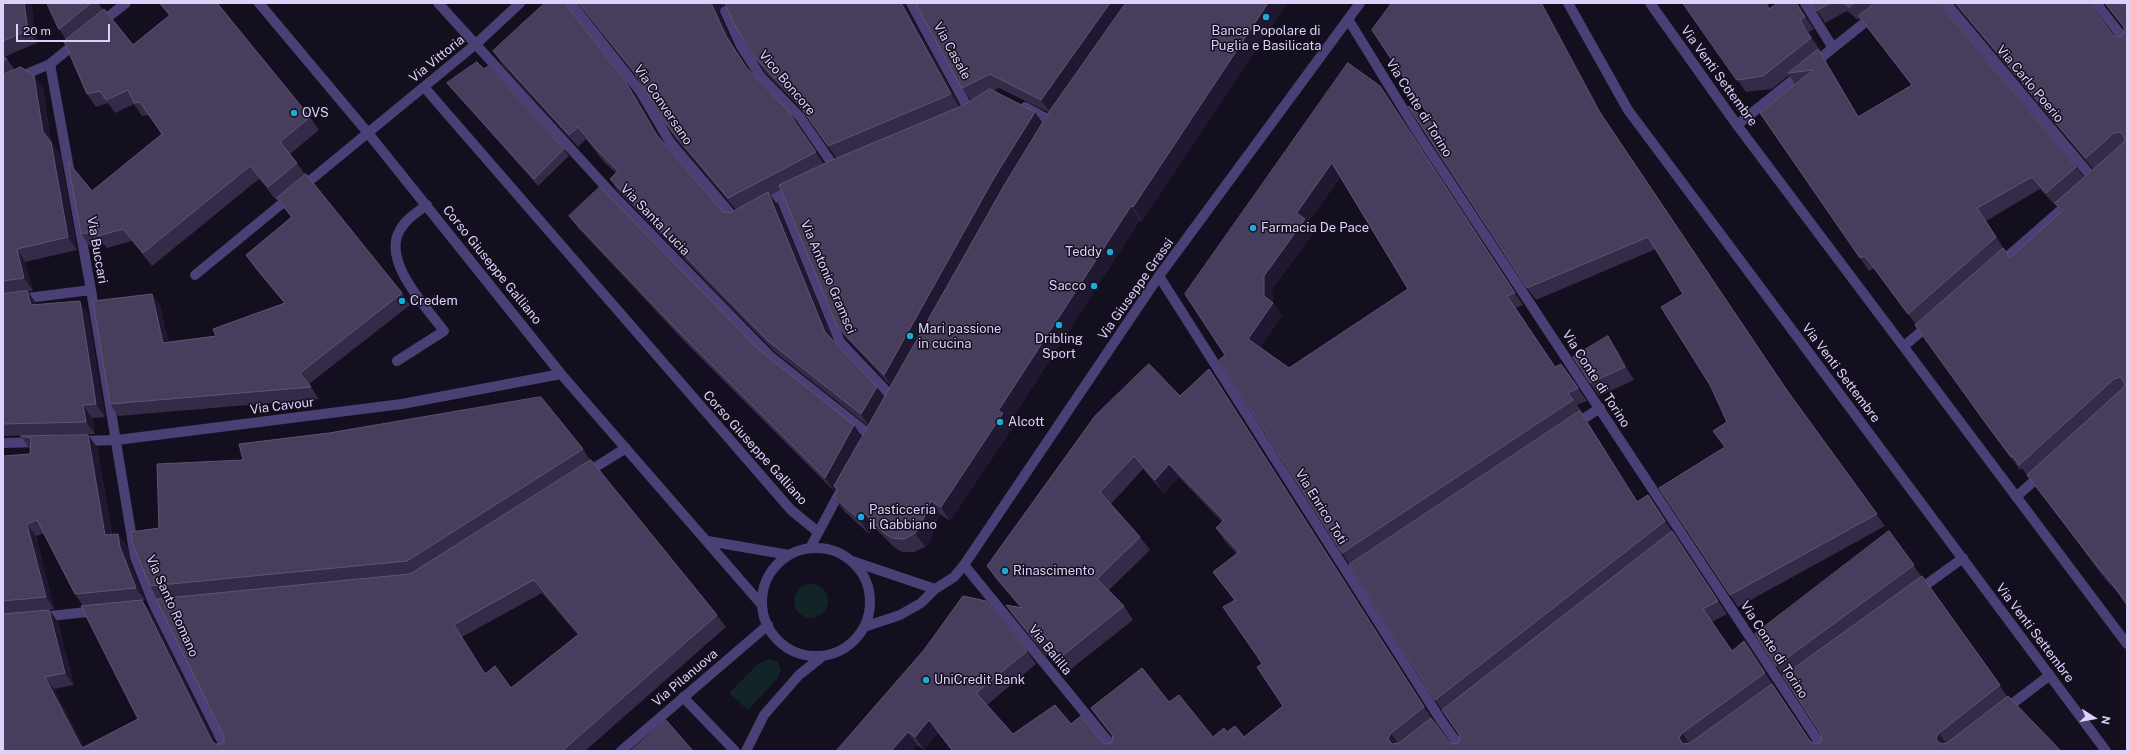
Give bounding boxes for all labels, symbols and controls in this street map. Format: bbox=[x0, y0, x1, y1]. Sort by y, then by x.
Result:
marker: Banca Popolare di Puglia e Basilicata bbox=[1261, 12, 1271, 22]
scale bar bbox=[18, 16, 112, 42]
street label: Via Casale bbox=[930, 20, 974, 82]
place label: Banca Popolare di Puglia e Basilicata bbox=[1211, 23, 1321, 54]
street label: Via Venti Settembre bbox=[1677, 23, 1761, 129]
text: 20 m bbox=[23, 24, 51, 38]
street label: Via Vittoria bbox=[406, 32, 468, 86]
street label: Via Carlo Poerio bbox=[1993, 42, 2067, 126]
street label: Vico Boncore bbox=[755, 47, 819, 119]
street label: Via Conte di Torino bbox=[1382, 56, 1456, 160]
street label: Via Conversano bbox=[630, 62, 696, 148]
place label: OVS bbox=[302, 105, 329, 121]
marker: OVS bbox=[289, 108, 299, 118]
street label: Via Santa Lucia bbox=[617, 181, 693, 259]
street label: Corso Giuseppe Galliano bbox=[439, 202, 545, 328]
street label: Via Buccari bbox=[83, 215, 111, 285]
street label: Via Antonio Gramsci bbox=[797, 218, 859, 336]
place label: Farmacia De Pace bbox=[1261, 220, 1369, 236]
marker: Farmacia De Pace bbox=[1248, 223, 1258, 233]
street label: Via Giuseppe Grassi bbox=[1095, 235, 1177, 343]
place label: Teddy bbox=[1065, 244, 1102, 260]
marker: Teddy bbox=[1105, 247, 1115, 257]
place label: Sacco bbox=[1049, 278, 1086, 294]
marker: Sacco bbox=[1089, 281, 1099, 291]
place label: Credem bbox=[410, 293, 458, 309]
marker: Credem bbox=[397, 296, 407, 306]
marker: Dribling Sport bbox=[1054, 320, 1064, 330]
street label: Via Venti Settembre bbox=[1799, 320, 1883, 426]
place label: Mari passione in cucina bbox=[918, 321, 1001, 352]
street label: Via Conte di Torino bbox=[1559, 327, 1633, 431]
marker: Mari passione in cucina bbox=[905, 331, 915, 341]
place label: Dribling Sport bbox=[1035, 331, 1083, 362]
street label: Corso Giuseppe Galliano bbox=[700, 388, 810, 508]
street label: Via Cavour bbox=[249, 394, 315, 418]
place label: Alcott bbox=[1008, 414, 1044, 430]
marker: Alcott bbox=[995, 417, 1005, 427]
street label: Via Enrico Toti bbox=[1292, 467, 1350, 547]
place label: Pasticceria il Gabbiano bbox=[869, 502, 937, 533]
marker: Pasticceria il Gabbiano bbox=[856, 512, 866, 522]
street label: Via Santo Romano bbox=[143, 553, 201, 659]
place label: Rinascimento bbox=[1013, 563, 1095, 579]
marker: Rinascimento bbox=[1000, 566, 1010, 576]
street label: Via Venti Settembre bbox=[1993, 580, 2077, 686]
street label: Via Conte di Torino bbox=[1737, 598, 1811, 702]
street label: Via Balilla bbox=[1025, 622, 1075, 678]
street label: Via Pilanuova bbox=[649, 646, 721, 710]
place label: UniCredit Bank bbox=[934, 672, 1025, 688]
marker: UniCredit Bank bbox=[921, 675, 931, 685]
north arrow bbox=[2074, 698, 2114, 738]
text: N bbox=[2099, 715, 2112, 726]

